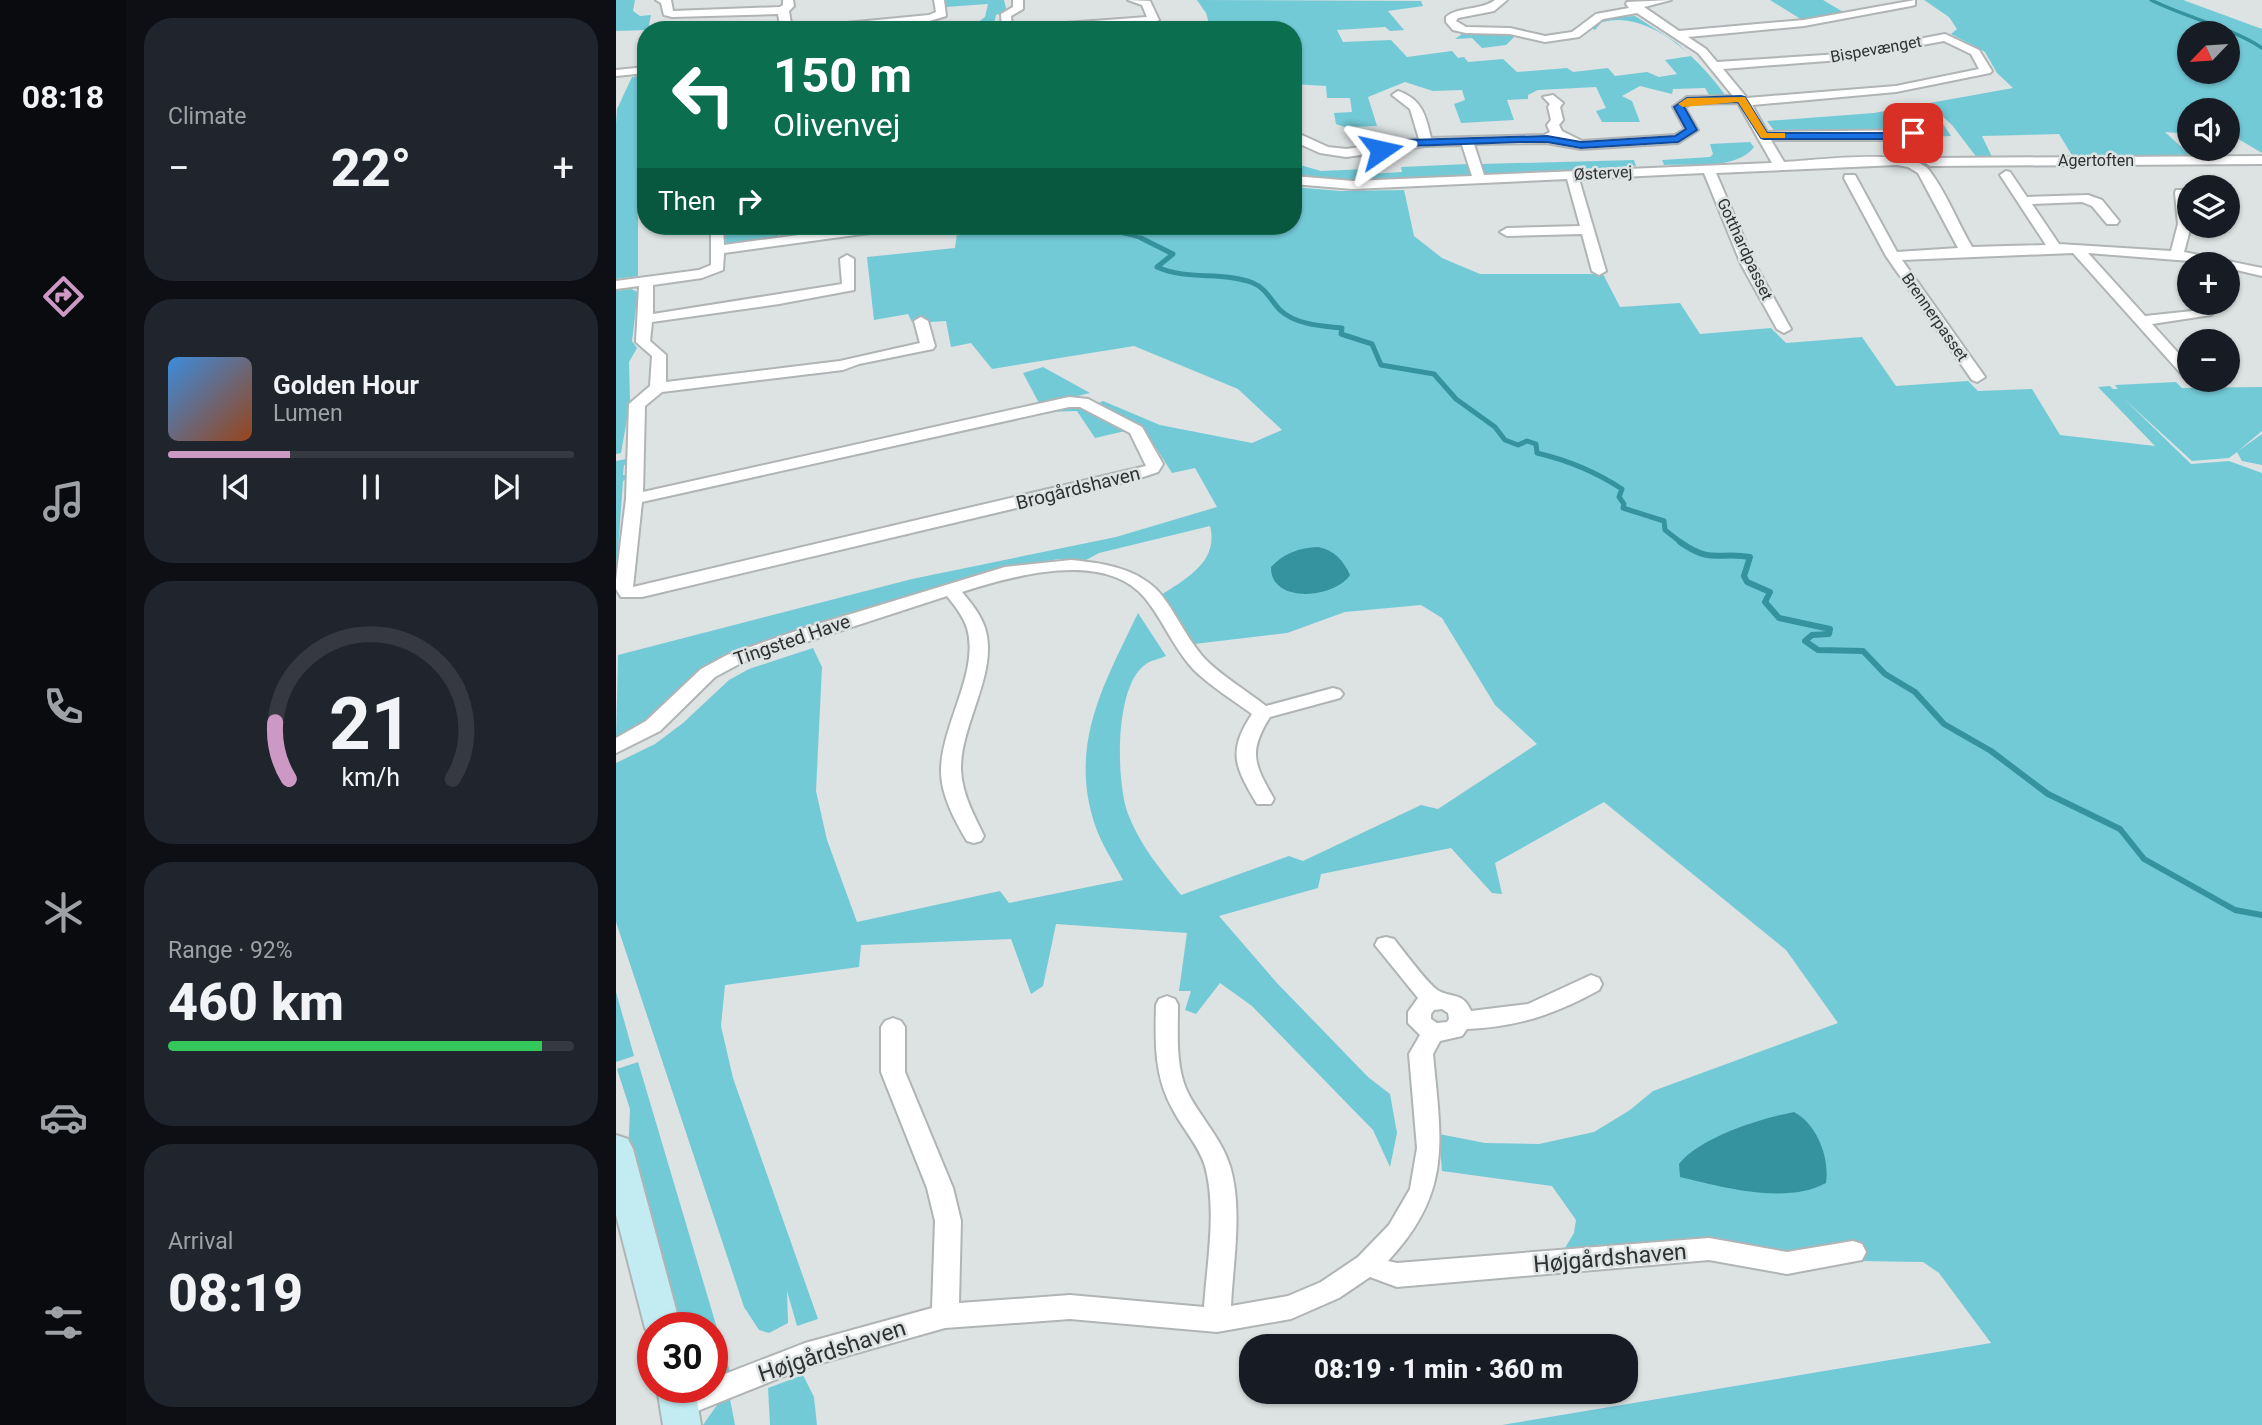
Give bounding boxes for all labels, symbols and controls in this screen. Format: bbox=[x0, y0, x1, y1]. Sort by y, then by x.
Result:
north arrow bbox=[2177, 21, 2240, 84]
map controls bbox=[2177, 21, 2240, 392]
street label: Bispevænget bbox=[1829, 32, 1923, 66]
text: 150 m bbox=[773, 47, 912, 104]
icon: left bbox=[658, 49, 749, 140]
text: 08:18 bbox=[22, 78, 104, 116]
button: sound bbox=[2177, 98, 2240, 161]
text: Climate bbox=[168, 103, 247, 130]
pin bbox=[1883, 103, 1943, 163]
text: Olivenvej bbox=[773, 106, 900, 144]
position arrow bbox=[1344, 113, 1418, 187]
icon: arrive bbox=[1894, 114, 1932, 152]
text: 22° bbox=[331, 138, 411, 199]
text: − bbox=[168, 146, 190, 190]
text: + bbox=[552, 146, 574, 190]
street label: Agertoften bbox=[2058, 151, 2134, 170]
street label: Østervej bbox=[1573, 162, 1633, 184]
button: layers bbox=[2177, 175, 2240, 238]
icon: right bbox=[730, 182, 768, 220]
text: Then bbox=[658, 186, 716, 216]
street label: Gotthardpasset bbox=[1713, 195, 1777, 303]
button: + bbox=[2177, 252, 2240, 315]
street label: Brennerpasset bbox=[1898, 269, 1972, 365]
icon: directions bbox=[39, 272, 88, 321]
button: − bbox=[2177, 329, 2240, 392]
text: Golden Hour bbox=[273, 370, 419, 400]
text: Lumen bbox=[273, 400, 343, 427]
street label: Brogårdshaven bbox=[1014, 461, 1142, 515]
icon: previous bbox=[217, 468, 255, 506]
icon: pause bbox=[352, 468, 390, 506]
icon: next bbox=[487, 468, 525, 506]
icon: music bbox=[39, 477, 88, 526]
street label: Tingsted Have bbox=[731, 609, 853, 671]
text: 21 bbox=[329, 681, 413, 767]
icon: phone bbox=[39, 682, 88, 731]
text: km/h bbox=[342, 762, 400, 791]
icon: climate bbox=[39, 888, 88, 937]
text: Range · 92% bbox=[168, 937, 293, 964]
text: 460 km bbox=[168, 972, 344, 1033]
icon: car bbox=[39, 1093, 88, 1142]
text: Arrival bbox=[168, 1228, 233, 1255]
street label: Højgårdshaven bbox=[1532, 1238, 1688, 1278]
text: 08:19 bbox=[168, 1263, 303, 1324]
icon: filters bbox=[39, 1298, 88, 1347]
speed limit sign: 30 bbox=[637, 1312, 728, 1403]
street label: Højgårdshaven bbox=[755, 1314, 909, 1388]
text: 08:19 · 1 min · 360 m bbox=[1314, 1354, 1563, 1384]

